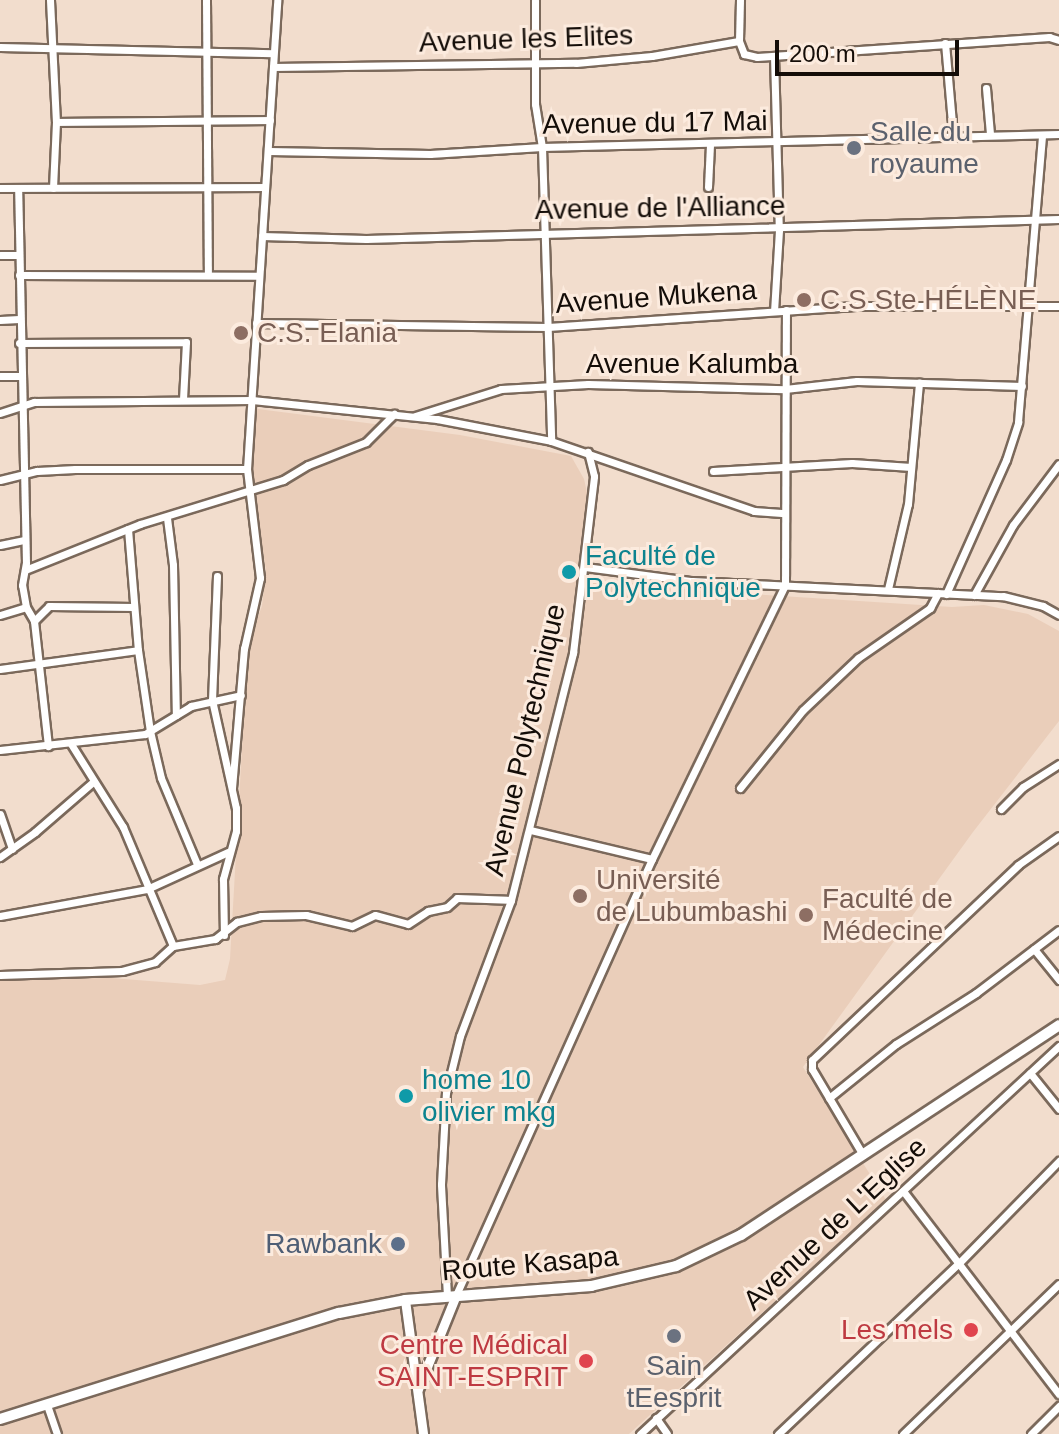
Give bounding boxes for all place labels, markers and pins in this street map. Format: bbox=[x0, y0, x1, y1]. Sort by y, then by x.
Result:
place label: Salle du royaume bbox=[870, 115, 979, 181]
marker: Salle du royaume bbox=[845, 139, 863, 157]
place label: C.S Ste HÉLÈNE bbox=[820, 283, 1036, 317]
marker: C.S Ste HÉLÈNE bbox=[795, 291, 813, 309]
place label: C.S. Elania bbox=[257, 316, 397, 350]
marker: C.S. Elania bbox=[232, 324, 250, 342]
place label: Faculté de Polytechnique bbox=[585, 539, 761, 605]
marker: Faculté de Polytechnique bbox=[560, 563, 578, 581]
place label: Université de Lubumbashi bbox=[596, 863, 787, 929]
place label: Faculté de Médecine bbox=[822, 882, 953, 948]
marker: Université de Lubumbashi bbox=[571, 887, 589, 905]
marker: Faculté de Médecine bbox=[797, 906, 815, 924]
place label: home 10 olivier mkg bbox=[422, 1063, 556, 1129]
marker: home 10 olivier mkg bbox=[397, 1087, 415, 1105]
place label: Rawbank bbox=[265, 1227, 382, 1261]
marker: Rawbank bbox=[389, 1235, 407, 1253]
place label: Les mels bbox=[841, 1313, 953, 1347]
marker: Les mels bbox=[960, 1319, 982, 1341]
marker: Sain tEesprit bbox=[665, 1327, 683, 1345]
place label: Centre Médical SAINT-ESPRIT bbox=[377, 1328, 568, 1394]
place label: Sain tEesprit bbox=[627, 1349, 721, 1415]
marker: Centre Médical SAINT-ESPRIT bbox=[575, 1350, 597, 1372]

